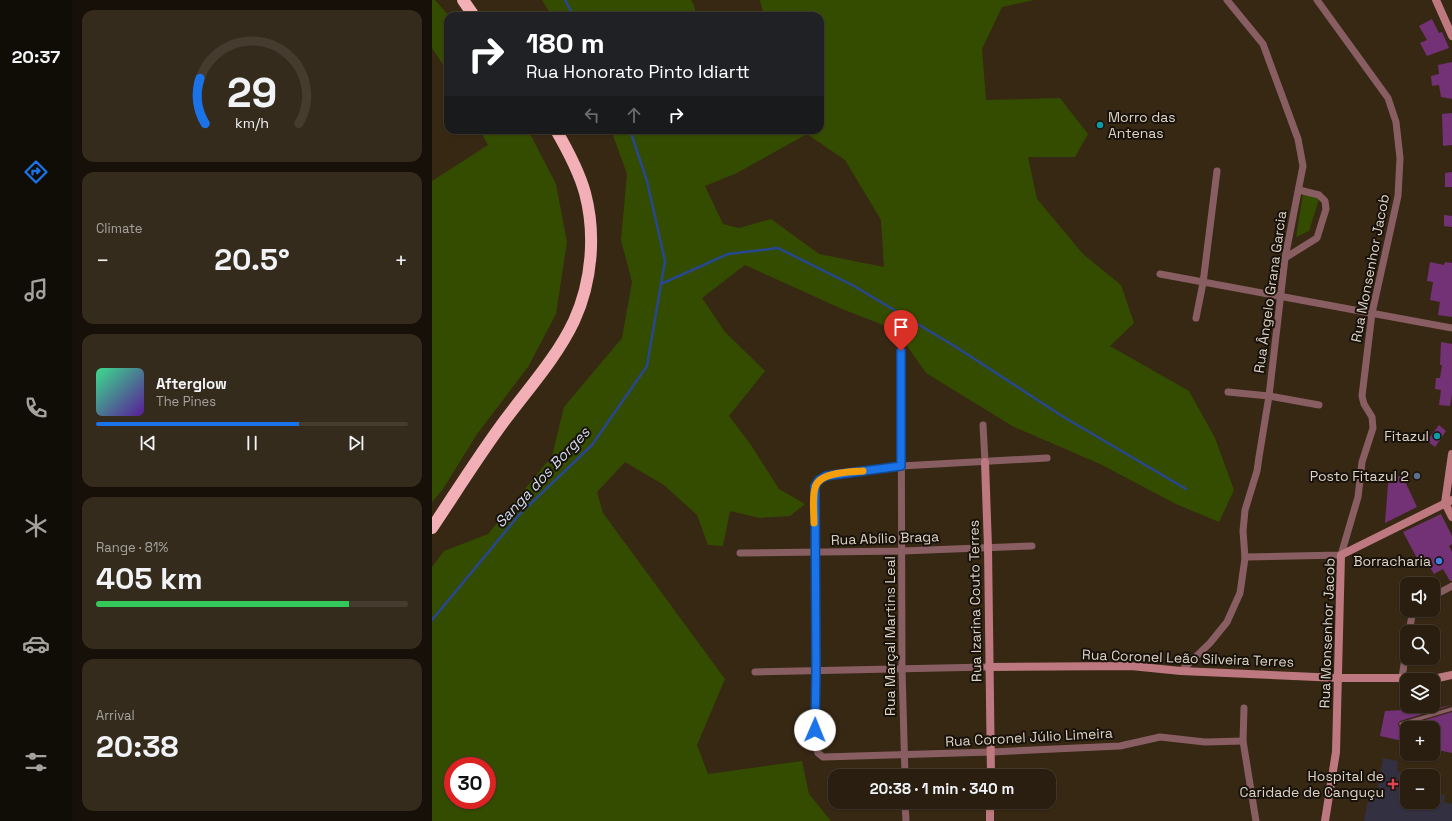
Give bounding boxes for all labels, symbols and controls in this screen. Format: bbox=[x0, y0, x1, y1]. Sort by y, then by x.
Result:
text: 180 m bbox=[526, 25, 605, 61]
icon: right bbox=[460, 28, 512, 80]
text: 20:37 bbox=[12, 45, 60, 68]
text: Rua Honorato Pinto Idiartt bbox=[526, 60, 750, 83]
text: 29 bbox=[227, 66, 277, 119]
icon: left bbox=[581, 104, 603, 126]
icon: ahead bbox=[623, 104, 645, 126]
icon: right bbox=[665, 104, 687, 126]
place label: Morro das Antenas bbox=[1108, 108, 1176, 142]
text: km/h bbox=[235, 114, 269, 132]
marker: Morro das Antenas bbox=[1095, 120, 1105, 130]
icon: directions bbox=[22, 158, 50, 186]
street label: Rua Monsenhor Jacob bbox=[1347, 192, 1393, 344]
street label: Rua Ângelo Grana Garcia bbox=[1250, 210, 1290, 374]
text: Climate bbox=[96, 220, 142, 237]
text: 20.5° bbox=[214, 240, 290, 279]
text: − bbox=[96, 246, 110, 274]
text: + bbox=[394, 246, 408, 274]
icon: music bbox=[22, 276, 50, 304]
pin bbox=[884, 310, 918, 351]
icon: arrive bbox=[890, 316, 912, 338]
text: Afterglow bbox=[156, 374, 227, 393]
text: The Pines bbox=[156, 393, 216, 410]
icon: phone bbox=[22, 394, 50, 422]
water label: Sanga dos Borges bbox=[490, 422, 594, 531]
place label: Fitazul bbox=[1384, 427, 1429, 445]
marker: Fitazul bbox=[1432, 431, 1442, 441]
icon: previous bbox=[137, 432, 159, 454]
icon: pause bbox=[241, 432, 263, 454]
icon: next bbox=[345, 432, 367, 454]
place label: Posto Fitazul 2 bbox=[1310, 467, 1409, 485]
marker: Posto Fitazul 2 bbox=[1412, 471, 1422, 481]
icon: climate bbox=[22, 512, 50, 540]
street label: Rua Izarina Couto Terres bbox=[965, 520, 985, 682]
street label: Rua Abílio Braga bbox=[831, 527, 939, 549]
text: Range · 81% bbox=[96, 539, 168, 556]
place label: Borracharia bbox=[1353, 552, 1431, 570]
street label: Rua Marçal Martins Leal bbox=[881, 556, 899, 716]
marker: Borracharia bbox=[1434, 556, 1444, 566]
street label: Rua Monsenhor Jacob bbox=[1315, 557, 1339, 709]
text: 405 km bbox=[96, 559, 203, 598]
map controls bbox=[1400, 577, 1440, 809]
button: sound bbox=[1400, 577, 1440, 617]
button: search bbox=[1400, 625, 1440, 665]
icon: car bbox=[22, 630, 50, 658]
street label: Rua Coronel Leão Silveira Terres bbox=[1082, 645, 1294, 671]
button: layers bbox=[1400, 673, 1440, 713]
text: Arrival bbox=[96, 707, 135, 724]
position arrow bbox=[794, 709, 836, 751]
button: + bbox=[1400, 721, 1440, 761]
street label: Rua Coronel Júlio Limeira bbox=[945, 724, 1113, 750]
text: 20:38 bbox=[96, 727, 178, 766]
icon: filters bbox=[22, 748, 50, 776]
speed limit sign: 30 bbox=[444, 757, 496, 809]
place label: Hospital de Caridade de Canguçu bbox=[1239, 767, 1384, 801]
button: − bbox=[1400, 769, 1440, 809]
marker: Hospital de Caridade de Canguçu bbox=[1387, 778, 1399, 790]
text: 20:38 · 1 min · 340 m bbox=[870, 779, 1014, 798]

